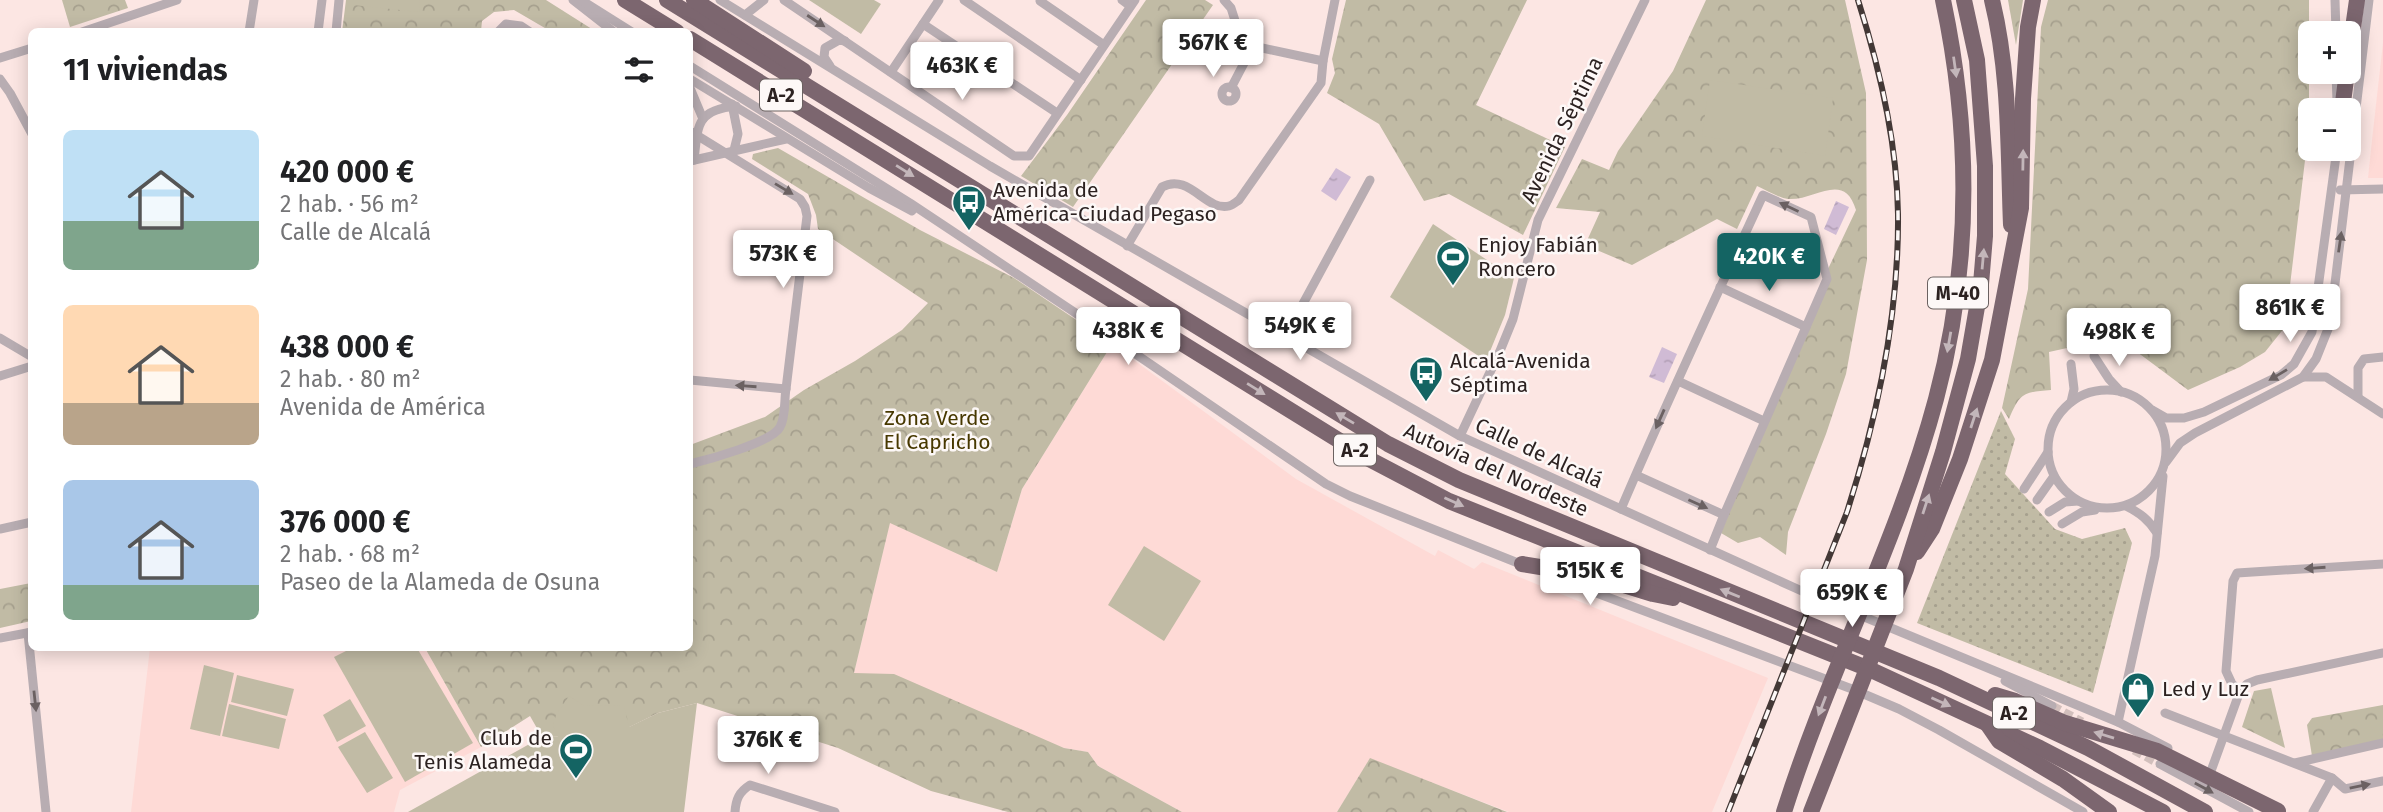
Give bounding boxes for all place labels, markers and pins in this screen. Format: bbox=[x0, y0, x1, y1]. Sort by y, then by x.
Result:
pin: 567K € bbox=[1156, 20, 1270, 79]
pin: 463K € bbox=[905, 42, 1019, 102]
place label: Avenida de América-Ciudad Pegaso bbox=[993, 177, 1217, 227]
bus stop icon: Avenida de América-Ciudad Pegaso bbox=[950, 183, 988, 232]
pin: 573K € bbox=[726, 230, 840, 290]
place label: Enjoy Fabián Roncero bbox=[1478, 232, 1598, 282]
pin: 420K € bbox=[1712, 233, 1826, 293]
sports icon: Enjoy Fabián Roncero bbox=[1434, 238, 1472, 287]
pin: 861K € bbox=[2233, 284, 2347, 344]
pin: 549K € bbox=[1243, 302, 1357, 362]
pin: 438K € bbox=[1071, 308, 1185, 367]
pin: 498K € bbox=[2062, 308, 2176, 368]
place label: Alcalá-Avenida Séptima bbox=[1450, 348, 1591, 398]
bus stop icon: Alcalá-Avenida Séptima bbox=[1407, 354, 1445, 403]
pin: 515K € bbox=[1533, 548, 1647, 607]
pin: 659K € bbox=[1795, 570, 1909, 629]
shop icon: Led y Luz bbox=[2119, 670, 2157, 719]
place label: Led y Luz bbox=[2162, 676, 2249, 702]
pin: 376K € bbox=[711, 716, 825, 776]
place label: Club de Tenis Alameda bbox=[414, 725, 552, 775]
sports icon: Club de Tenis Alameda bbox=[557, 731, 595, 780]

